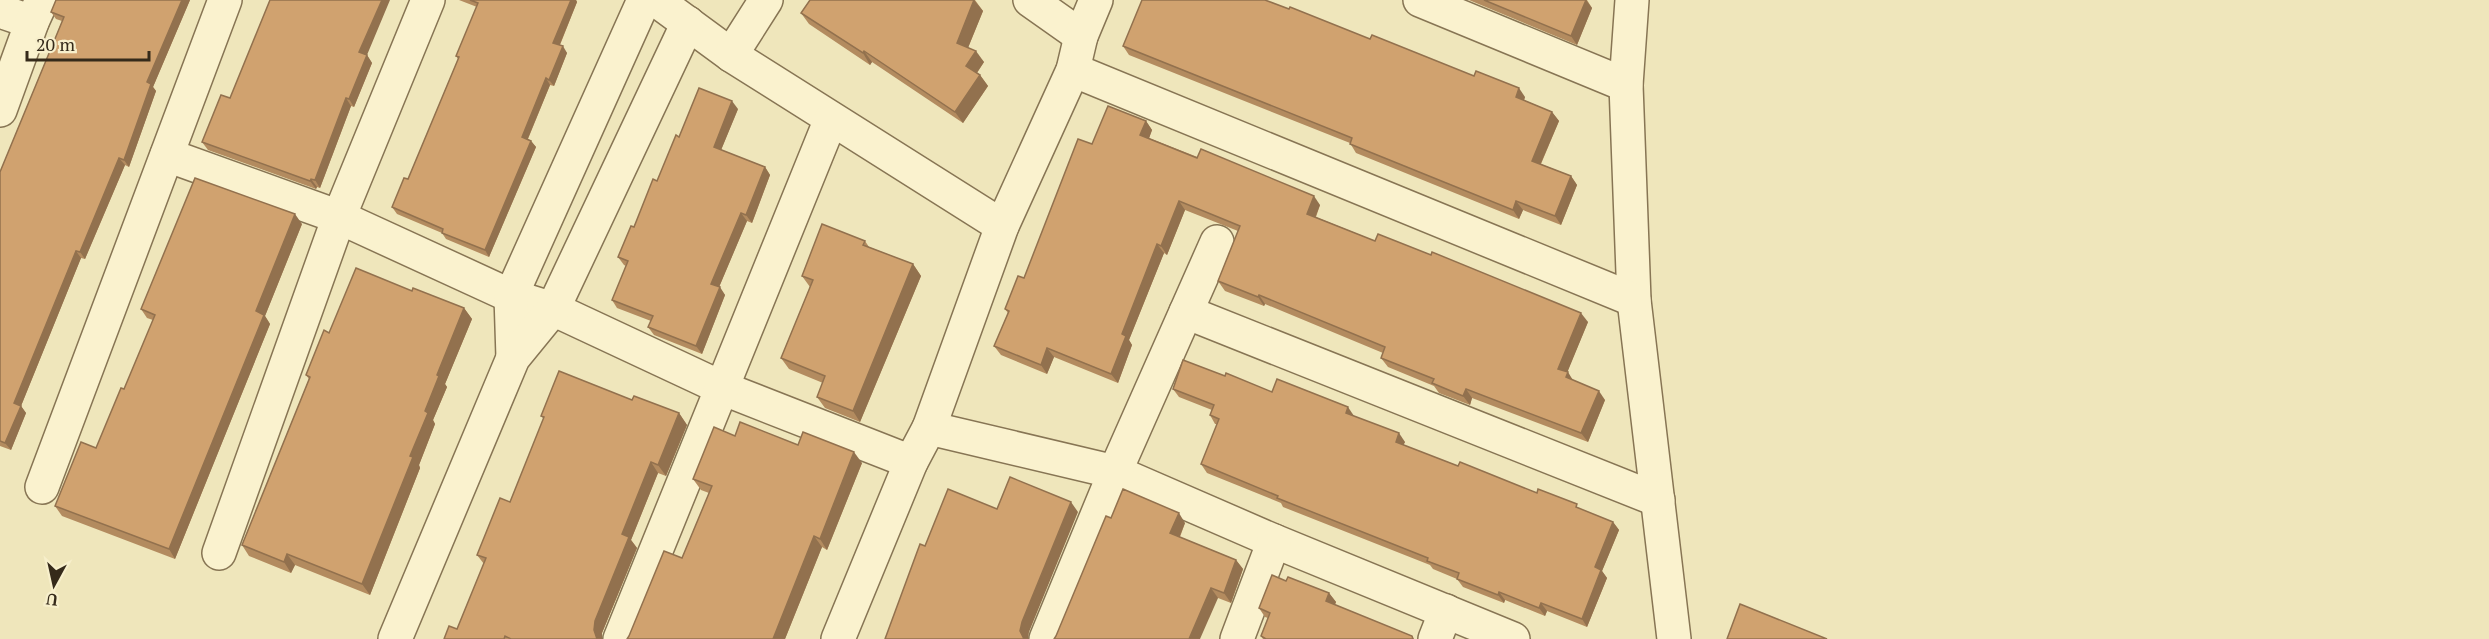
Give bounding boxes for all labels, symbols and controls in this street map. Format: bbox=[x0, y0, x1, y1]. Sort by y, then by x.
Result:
scale bar bbox=[27, 24, 148, 62]
text: 20 m bbox=[36, 32, 76, 56]
north arrow bbox=[24, 555, 84, 615]
text: U bbox=[44, 588, 59, 612]

